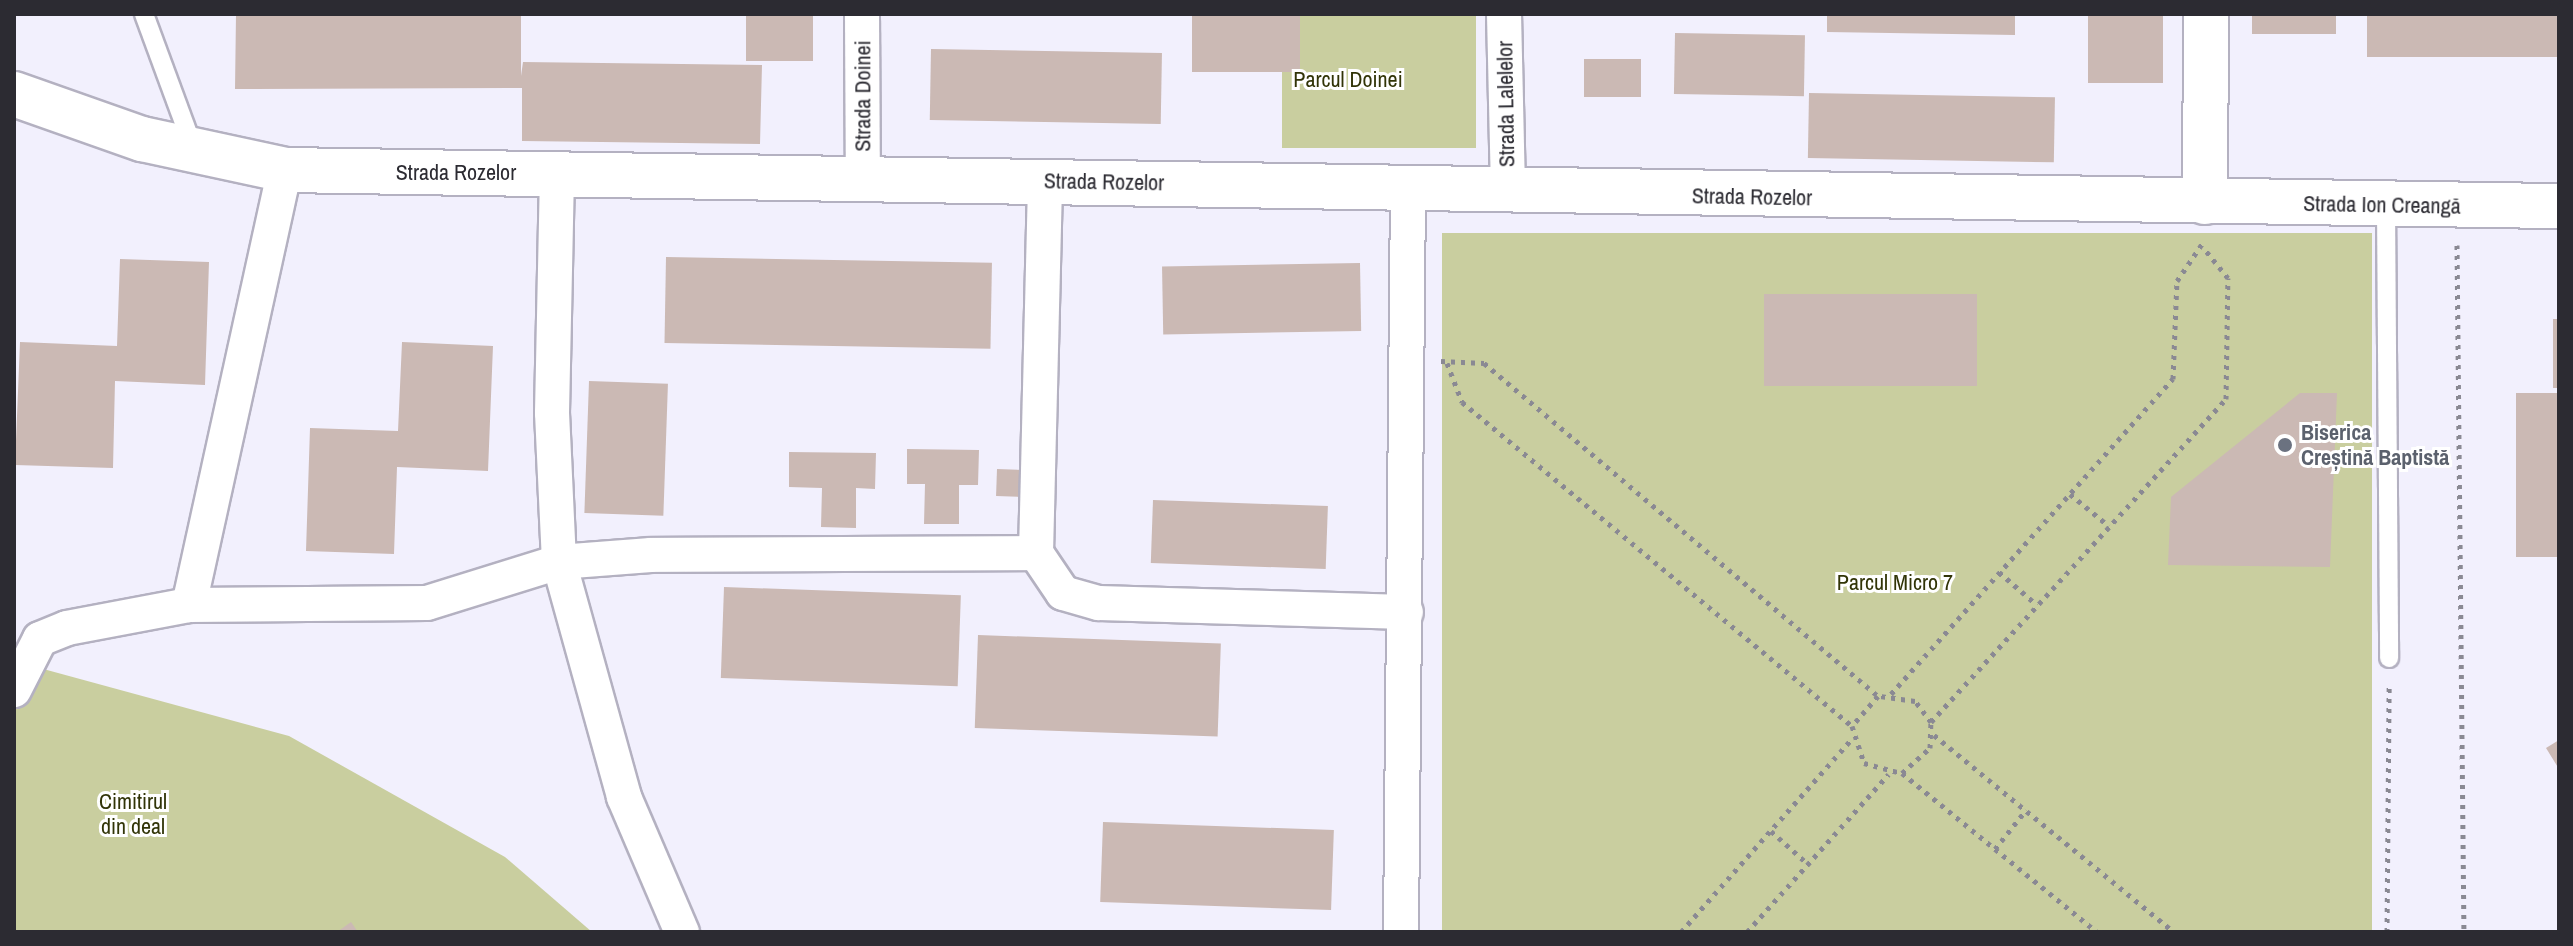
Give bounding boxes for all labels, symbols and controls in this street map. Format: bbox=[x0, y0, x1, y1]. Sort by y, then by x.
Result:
street label: Strada Doinei bbox=[850, 40, 876, 152]
street label: Strada Lalelelor bbox=[1492, 41, 1520, 167]
park label: Parcul Doinei bbox=[1293, 67, 1403, 93]
street label: Strada Rozelor bbox=[396, 160, 516, 186]
street label: Strada Rozelor bbox=[1044, 168, 1164, 196]
street label: Strada Rozelor bbox=[1692, 183, 1812, 211]
street label: Strada Ion Creangă bbox=[2303, 190, 2461, 220]
place label: Biserica Creștină Baptistă bbox=[2301, 419, 2449, 470]
marker: Biserica Creștină Baptistă bbox=[2276, 436, 2294, 454]
park label: Parcul Micro 7 bbox=[1837, 570, 1953, 596]
park label: Cimitirul din deal bbox=[99, 788, 167, 840]

